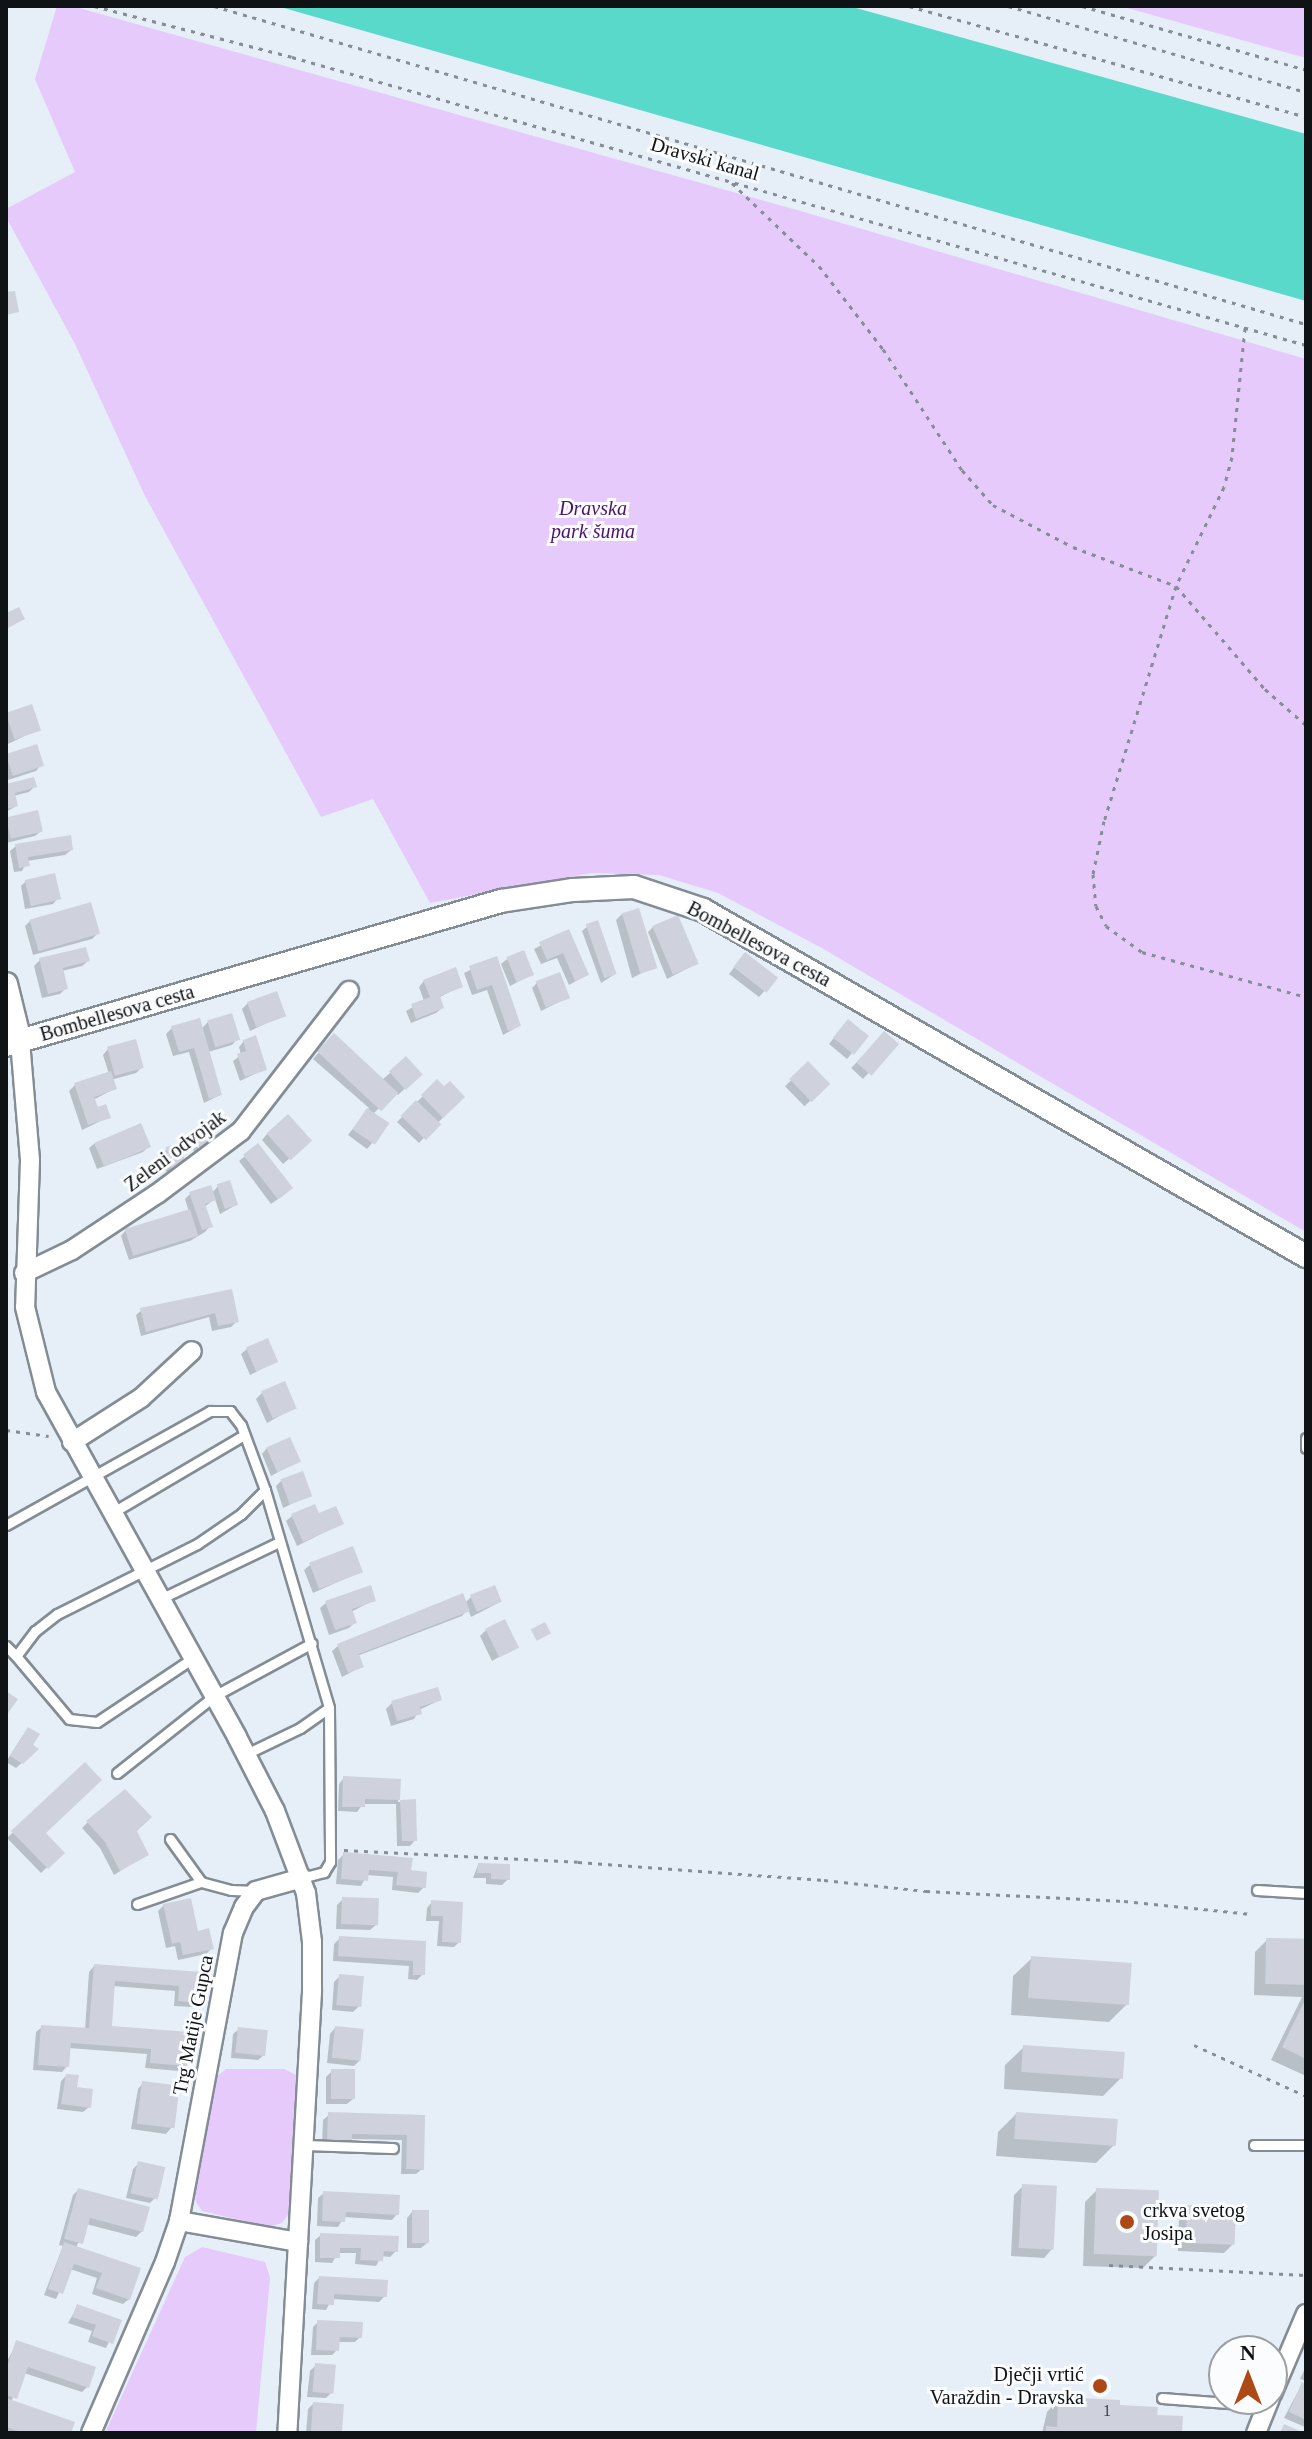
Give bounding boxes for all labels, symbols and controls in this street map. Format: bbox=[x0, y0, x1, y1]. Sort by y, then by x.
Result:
street label: Dravski kanal bbox=[648, 132, 762, 186]
park label: Dravska park šuma bbox=[551, 496, 635, 543]
street label: Bombellesova cesta bbox=[683, 896, 835, 992]
street label: Bombellesova cesta bbox=[37, 979, 197, 1047]
street label: Zeleni odvojak bbox=[120, 1105, 230, 1197]
street label: Trg Matije Gupca bbox=[168, 1953, 218, 2097]
place label: crkva svetog Josipa bbox=[1143, 2198, 1245, 2245]
marker: crkva svetog Josipa bbox=[1118, 2213, 1136, 2231]
north arrow bbox=[1208, 2335, 1288, 2415]
text: N bbox=[1240, 2340, 1256, 2365]
place label: Dječji vrtić Varaždin - Dravska bbox=[930, 2362, 1084, 2409]
marker: Dječji vrtić Varaždin - Dravska bbox=[1091, 2377, 1109, 2395]
house number: 1 bbox=[1103, 2401, 1111, 2421]

